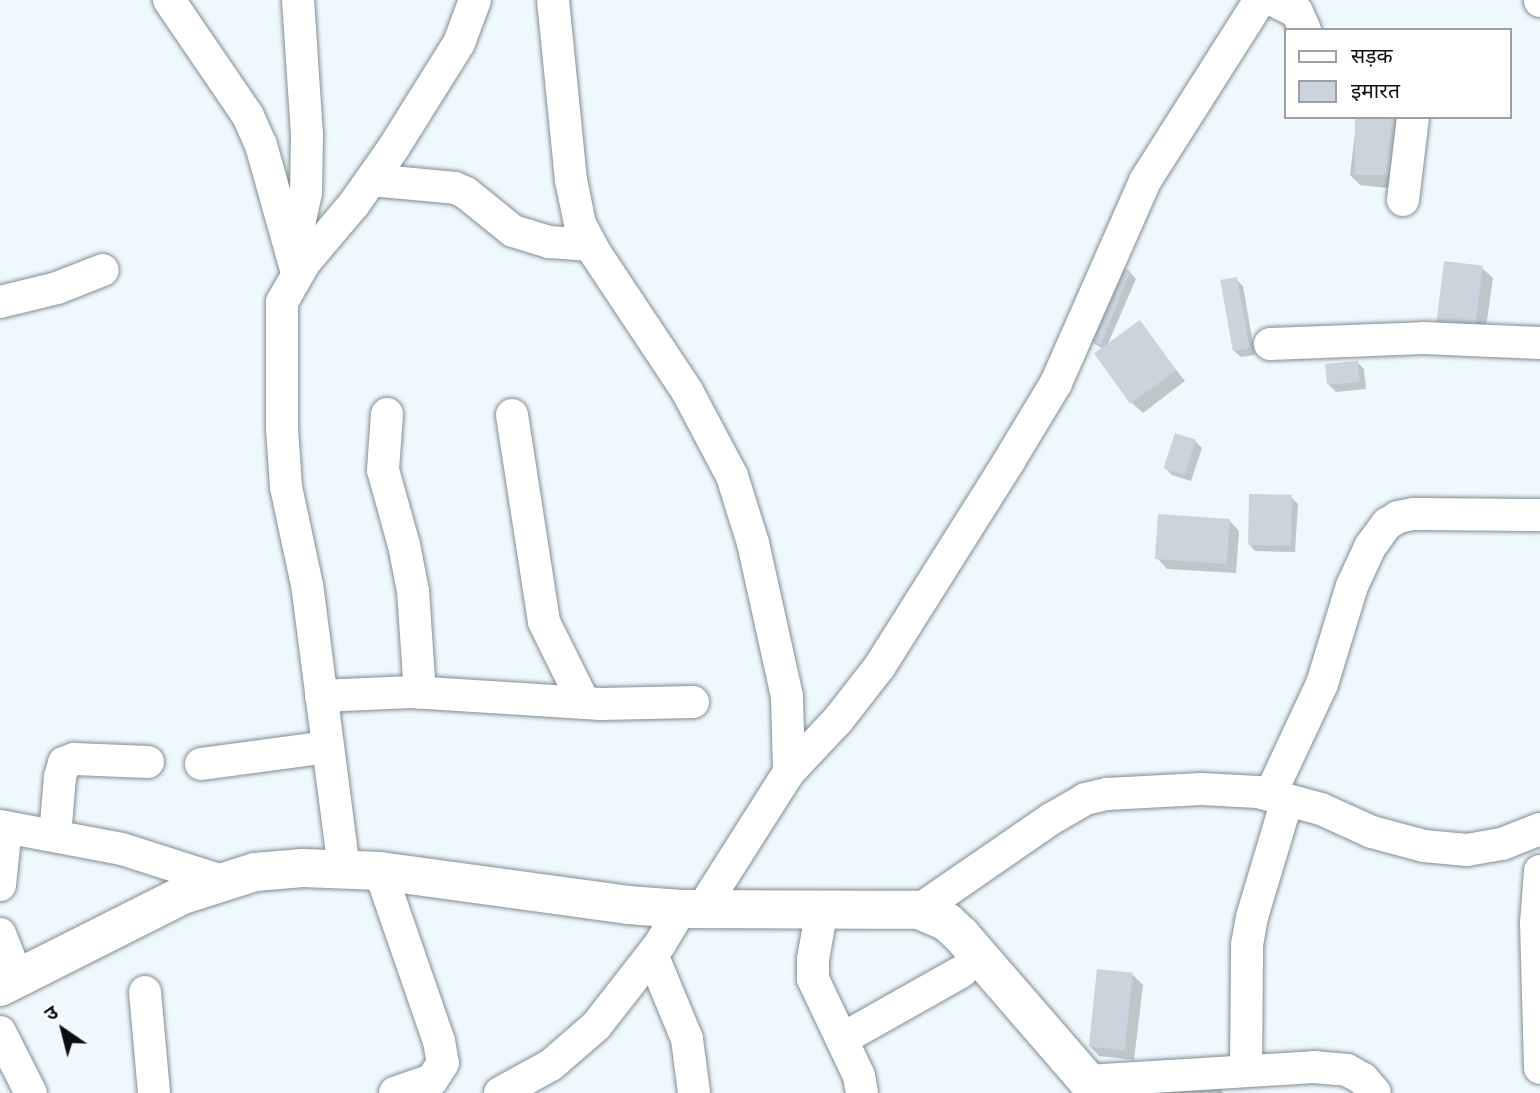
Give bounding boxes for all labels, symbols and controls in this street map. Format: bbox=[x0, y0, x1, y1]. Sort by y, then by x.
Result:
legend bbox=[1284, 28, 1512, 119]
text: सड़क bbox=[1351, 42, 1393, 68]
text: इमारत bbox=[1351, 77, 1400, 103]
north arrow bbox=[28, 995, 98, 1065]
text: उ bbox=[40, 1000, 62, 1026]

